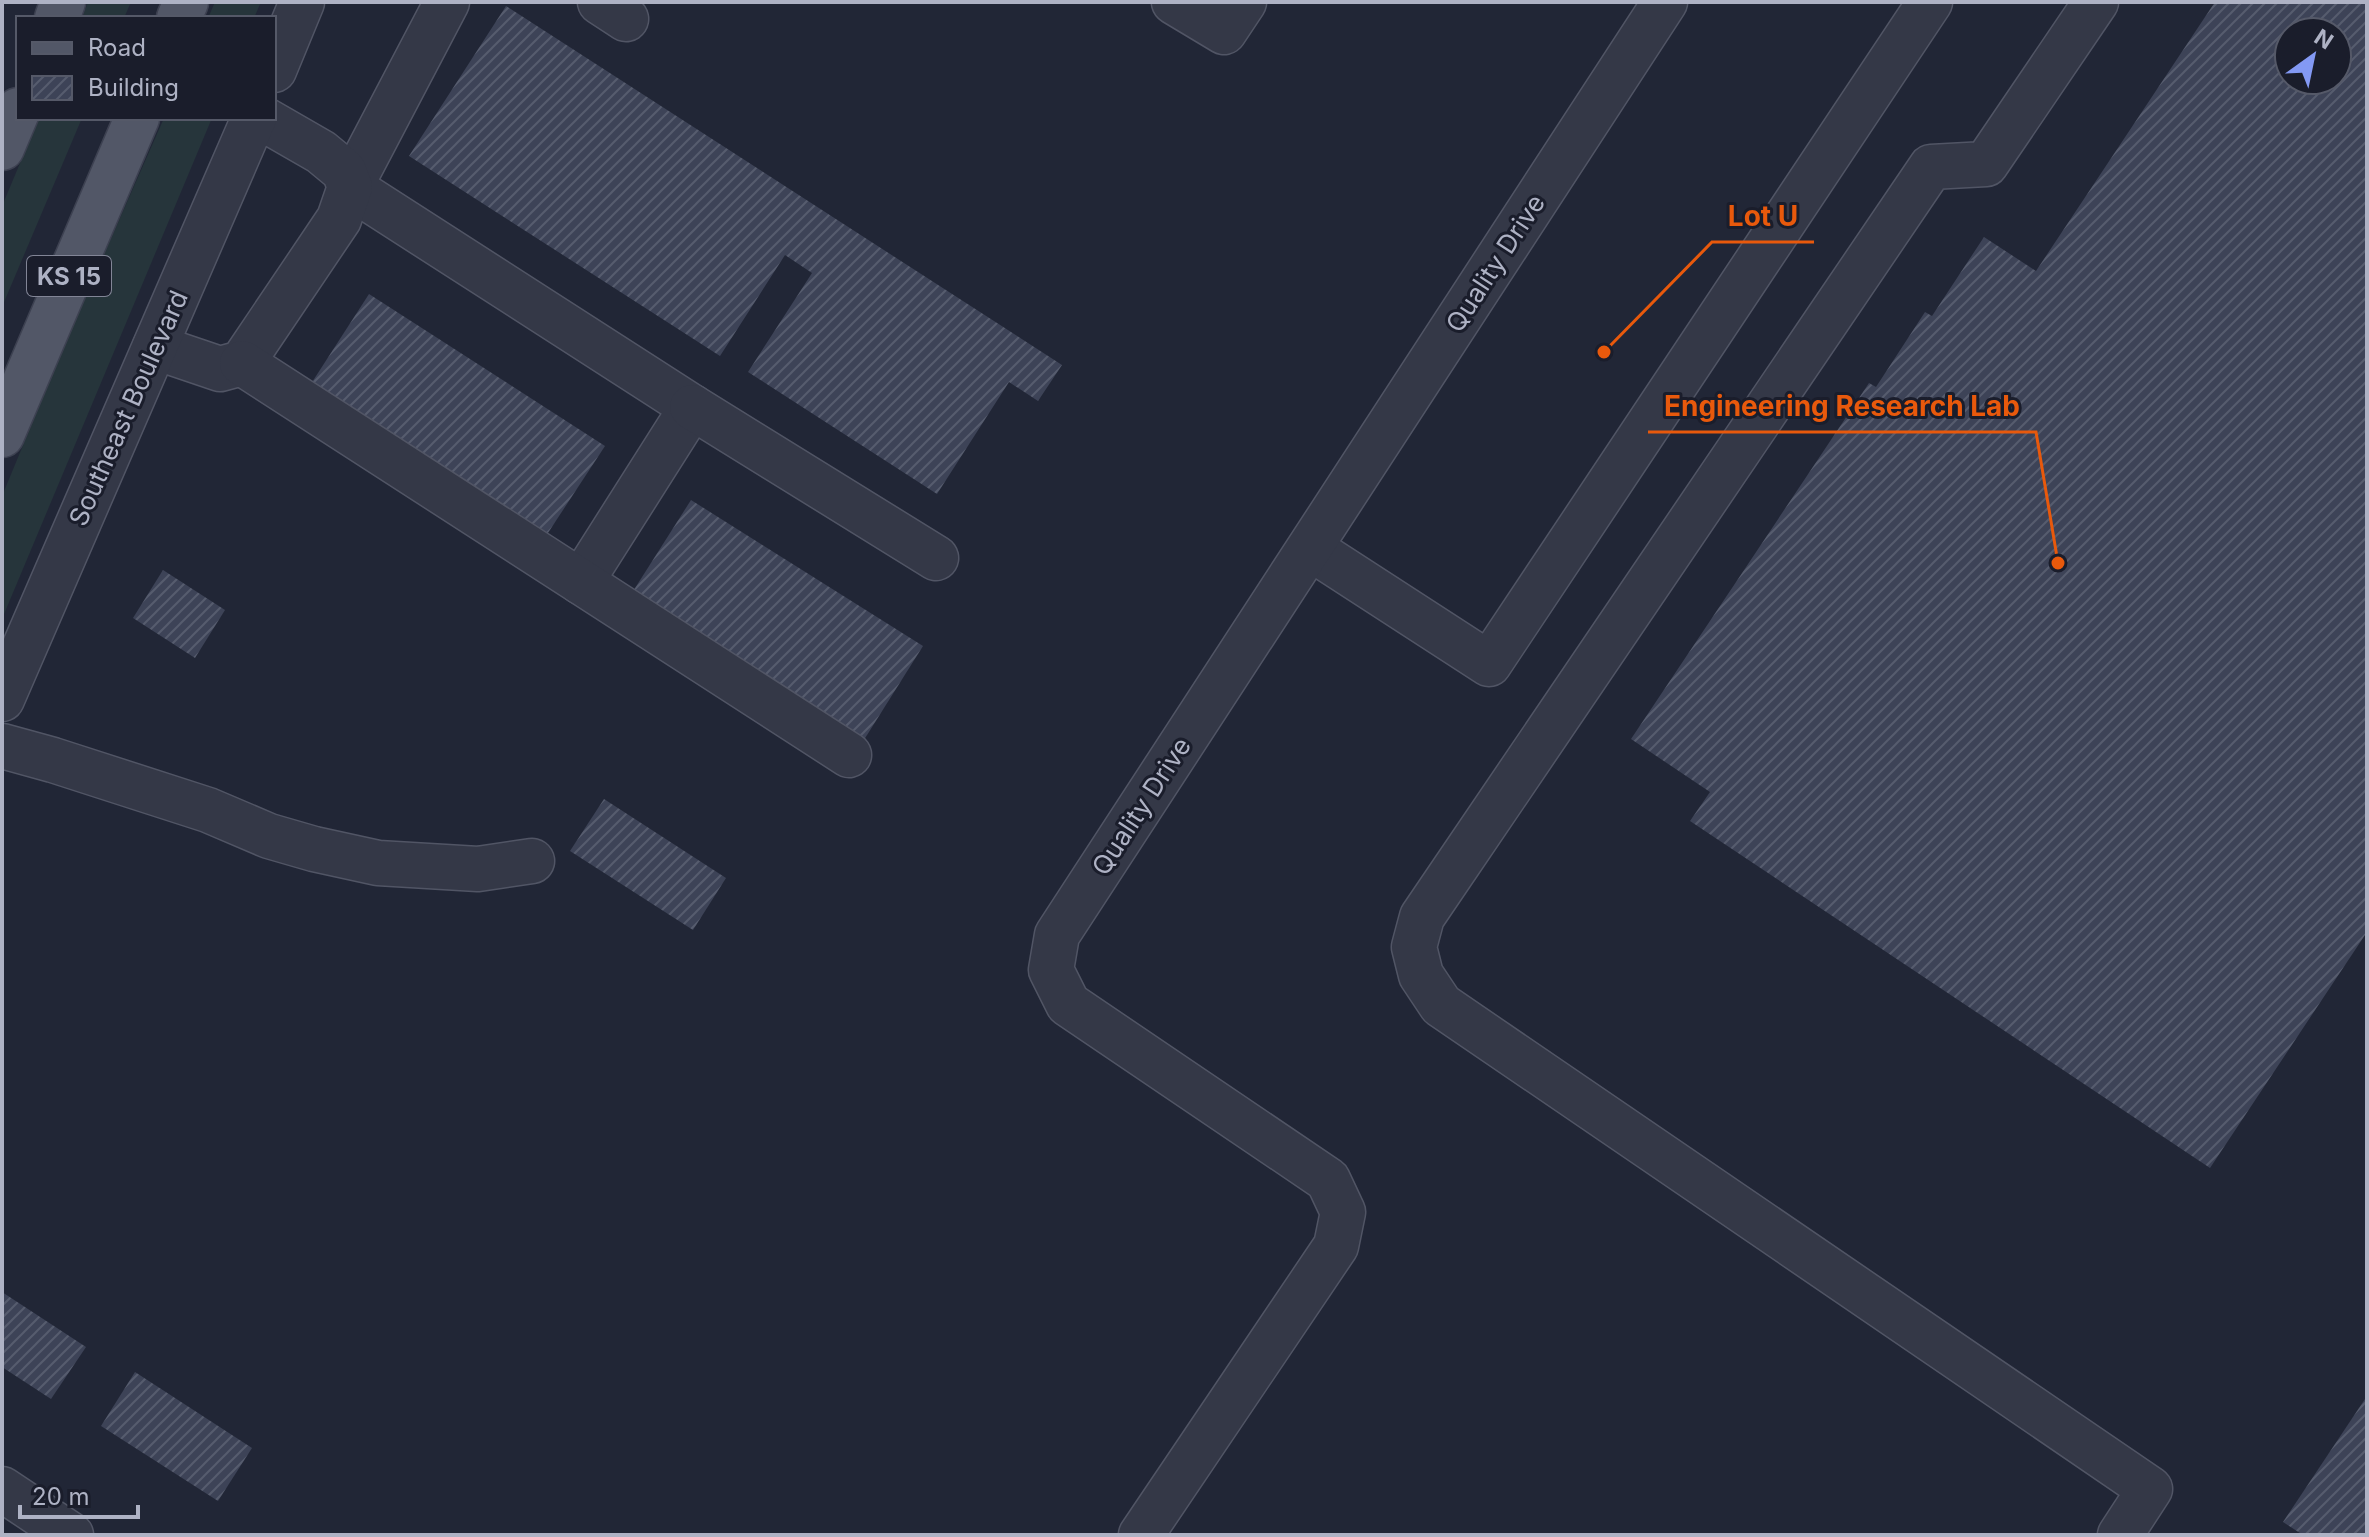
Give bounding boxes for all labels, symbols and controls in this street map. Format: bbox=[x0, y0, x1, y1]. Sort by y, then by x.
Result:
legend bbox=[16, 16, 276, 120]
north arrow bbox=[2273, 16, 2353, 96]
text: N bbox=[2310, 24, 2338, 55]
text: Road bbox=[88, 33, 146, 62]
text: Building bbox=[88, 73, 179, 102]
street label: Quality Drive bbox=[1439, 188, 1551, 338]
callout: Lot U bbox=[1712, 190, 1814, 242]
text: Lot U bbox=[1728, 199, 1798, 233]
road number: KS 15 bbox=[27, 256, 111, 296]
street label: Southeast Boulevard bbox=[62, 286, 194, 530]
callout: Engineering Research Lab bbox=[1648, 380, 2036, 432]
text: Engineering Research Lab bbox=[1664, 389, 2020, 423]
street label: Quality Drive bbox=[1085, 731, 1197, 881]
scale bar bbox=[20, 1469, 138, 1519]
text: 20 m bbox=[32, 1482, 90, 1511]

